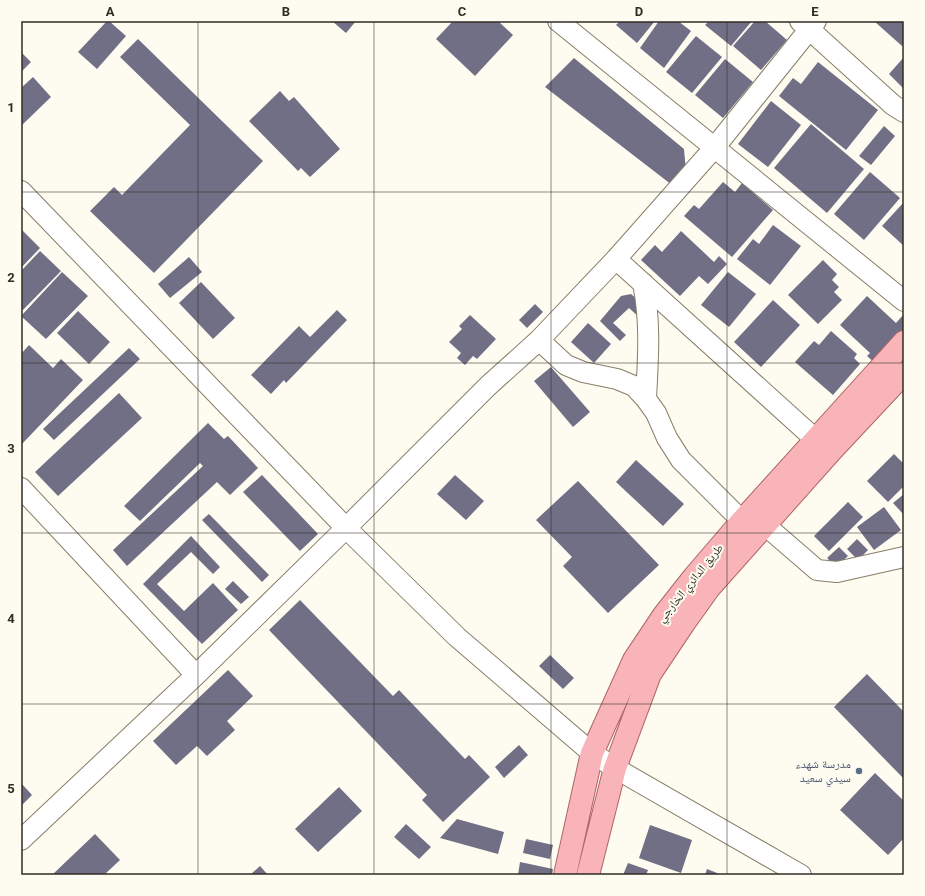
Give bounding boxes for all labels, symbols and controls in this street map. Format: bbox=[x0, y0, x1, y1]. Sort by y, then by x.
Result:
text: A bbox=[106, 4, 115, 19]
text: B bbox=[282, 4, 290, 19]
text: C bbox=[458, 4, 467, 19]
text: D bbox=[635, 4, 643, 19]
text: E bbox=[811, 4, 819, 19]
text: 1 bbox=[7, 100, 15, 115]
text: 2 bbox=[7, 270, 15, 285]
text: 3 bbox=[7, 441, 15, 456]
street label: طريق الدائري الخارجي bbox=[654, 541, 728, 627]
text: 4 bbox=[7, 611, 15, 626]
place label: مدرسة شهدء سيدي سعيد bbox=[796, 757, 851, 788]
marker: مدرسة شهدء سيدي سعيد bbox=[854, 766, 864, 776]
text: 5 bbox=[7, 781, 15, 796]

